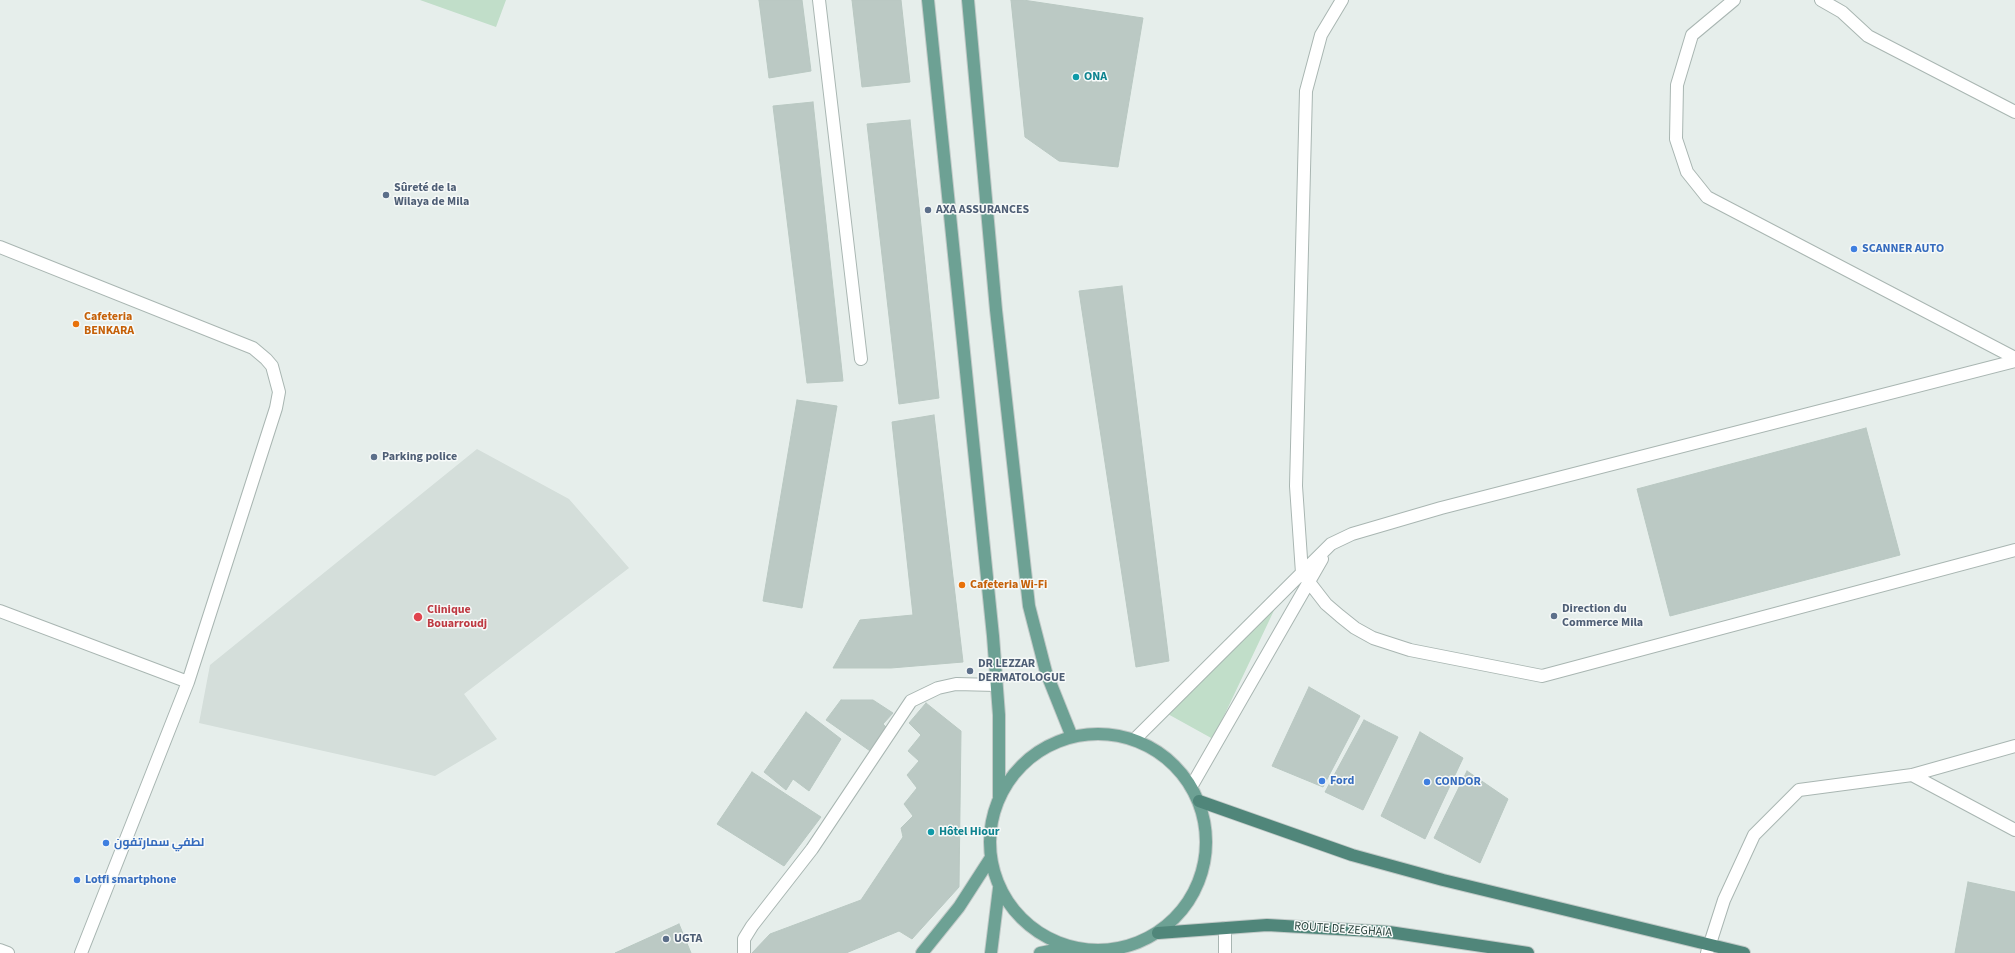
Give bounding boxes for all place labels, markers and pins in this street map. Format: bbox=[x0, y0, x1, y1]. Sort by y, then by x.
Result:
place label: ONA bbox=[1084, 70, 1107, 84]
marker: ONA bbox=[1071, 72, 1081, 82]
place label: Sûreté de la Wilaya de Mila bbox=[394, 181, 469, 209]
marker: Sûreté de la Wilaya de Mila bbox=[381, 190, 391, 200]
place label: AXA ASSURANCES bbox=[936, 203, 1029, 217]
marker: AXA ASSURANCES bbox=[923, 205, 933, 215]
place label: SCANNER AUTO bbox=[1862, 242, 1944, 256]
marker: SCANNER AUTO bbox=[1849, 244, 1859, 254]
place label: Cafeteria BENKARA bbox=[84, 310, 134, 338]
marker: Cafeteria BENKARA bbox=[71, 319, 81, 329]
place label: Parking police bbox=[382, 450, 457, 464]
marker: Parking police bbox=[369, 452, 379, 462]
place label: Cafeteria Wi-Fi bbox=[970, 578, 1047, 592]
marker: Cafeteria Wi-Fi bbox=[957, 580, 967, 590]
place label: Direction du Commerce Mila bbox=[1562, 602, 1643, 630]
place label: Clinique Bouarroudj bbox=[427, 603, 487, 631]
marker: Clinique Bouarroudj bbox=[412, 611, 424, 623]
marker: Direction du Commerce Mila bbox=[1549, 611, 1559, 621]
place label: DR LEZZAR DERMATOLOGUE bbox=[978, 657, 1065, 685]
marker: DR LEZZAR DERMATOLOGUE bbox=[965, 666, 975, 676]
place label: Ford bbox=[1330, 774, 1354, 788]
place label: CONDOR bbox=[1435, 775, 1481, 789]
marker: Ford bbox=[1317, 776, 1327, 786]
marker: CONDOR bbox=[1422, 777, 1432, 787]
place label: Hôtel Hiour bbox=[939, 825, 1000, 839]
marker: Hôtel Hiour bbox=[926, 827, 936, 837]
place label: لطفي سمارتفون bbox=[114, 836, 204, 850]
marker: لطفي سمارتفون bbox=[101, 838, 111, 848]
place label: Lotfi smartphone bbox=[85, 873, 176, 887]
marker: Lotfi smartphone bbox=[72, 875, 82, 885]
place label: UGTA bbox=[674, 932, 702, 946]
marker: UGTA bbox=[661, 934, 671, 944]

